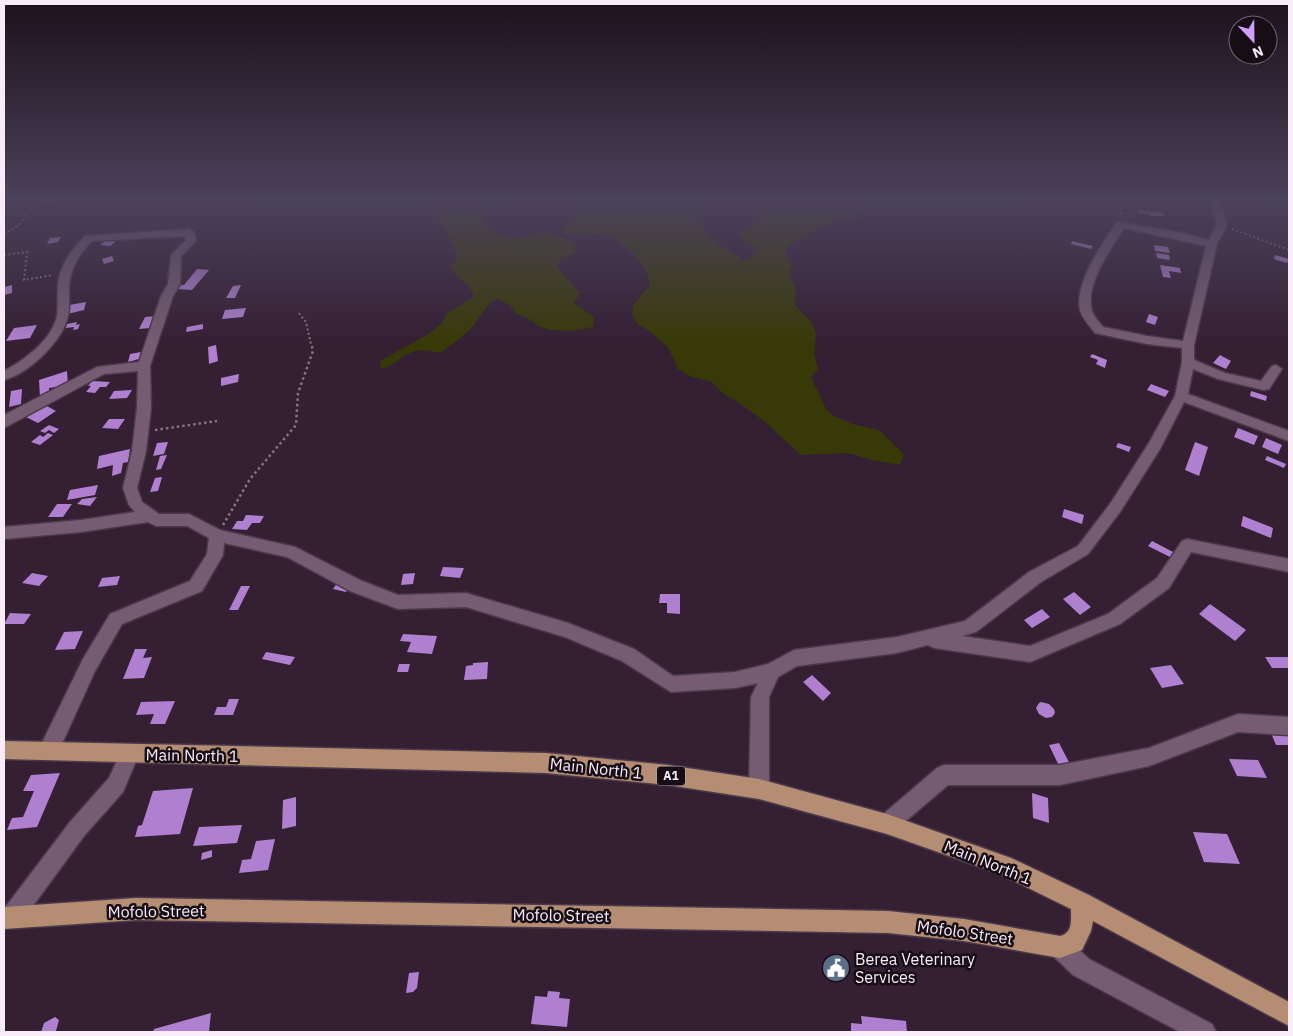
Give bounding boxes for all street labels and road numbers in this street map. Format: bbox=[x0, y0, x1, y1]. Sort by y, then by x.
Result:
street label: Main North 1 bbox=[145, 744, 239, 766]
street label: Main North 1 bbox=[549, 753, 643, 783]
road number: A1 bbox=[657, 766, 685, 786]
street label: Main North 1 bbox=[941, 835, 1035, 889]
street label: Mofolo Street bbox=[107, 900, 205, 922]
street label: Mofolo Street bbox=[512, 904, 610, 926]
street label: Mofolo Street bbox=[916, 915, 1014, 949]

